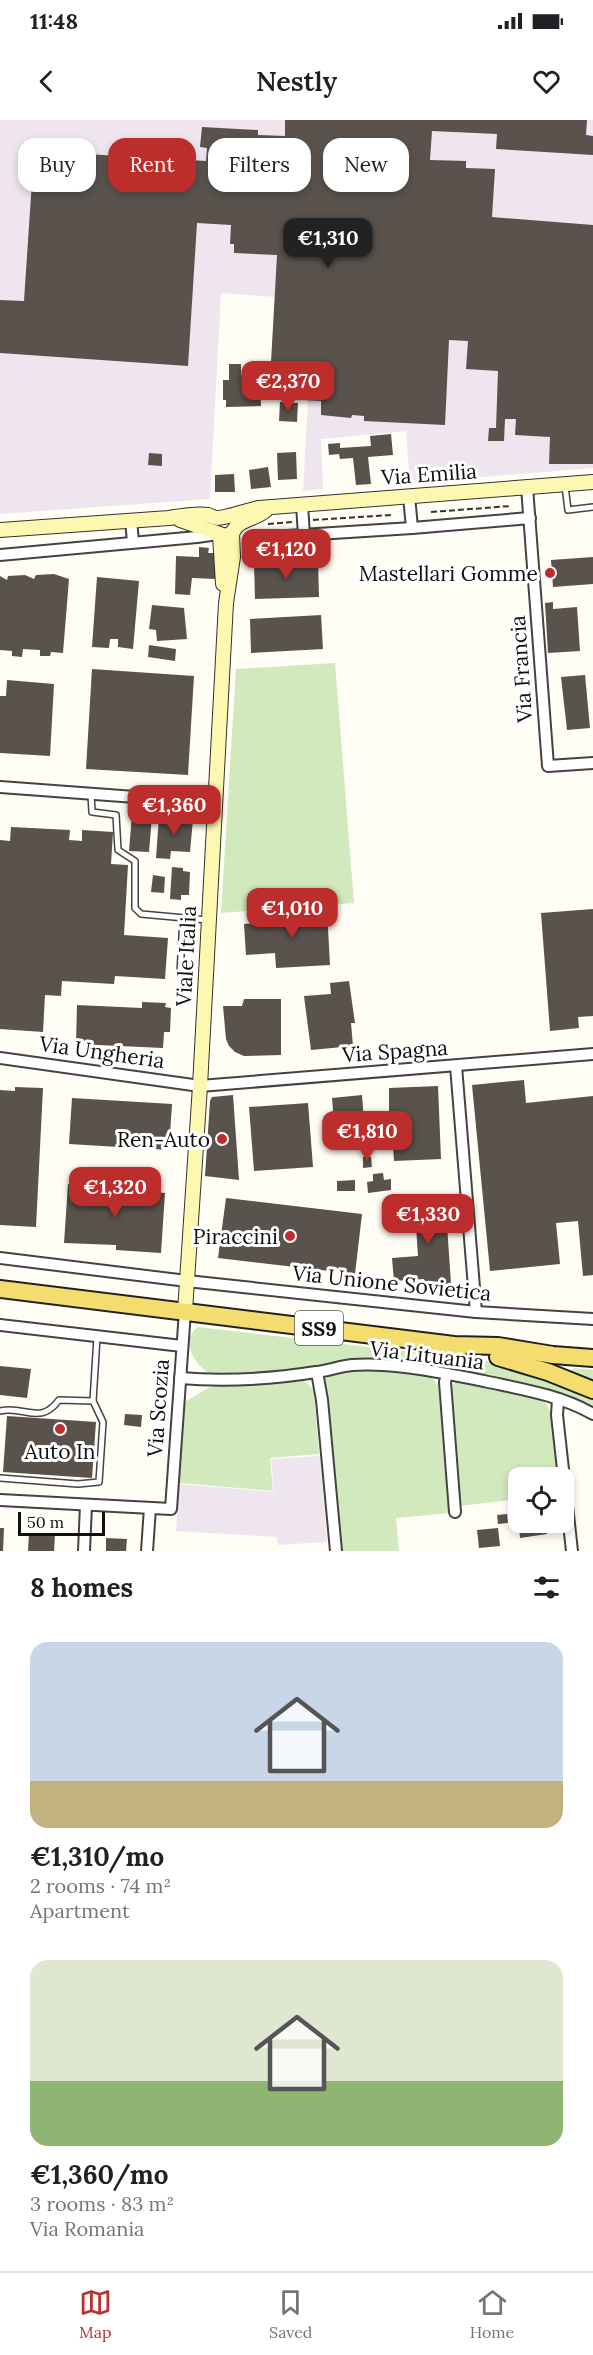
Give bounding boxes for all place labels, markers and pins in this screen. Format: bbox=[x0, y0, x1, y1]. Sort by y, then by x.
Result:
pin: €1,310 bbox=[279, 218, 377, 269]
pin: €2,370 bbox=[239, 361, 337, 412]
pin: €1,120 bbox=[237, 529, 335, 580]
place label: Mastellari Gomme bbox=[359, 560, 538, 587]
marker: Mastellari Gomme bbox=[543, 566, 557, 580]
pin: €1,360 bbox=[125, 785, 223, 836]
pin: €1,010 bbox=[243, 888, 341, 939]
pin: €1,810 bbox=[318, 1111, 416, 1162]
place label: Ren-Auto bbox=[117, 1126, 210, 1153]
marker: Ren-Auto bbox=[215, 1132, 229, 1146]
pin: €1,320 bbox=[66, 1167, 164, 1218]
pin: €1,330 bbox=[379, 1194, 477, 1245]
place label: Piraccini bbox=[193, 1223, 278, 1250]
marker: Piraccini bbox=[283, 1229, 297, 1243]
marker: Auto In bbox=[53, 1422, 67, 1436]
place label: Auto In bbox=[23, 1438, 96, 1465]

